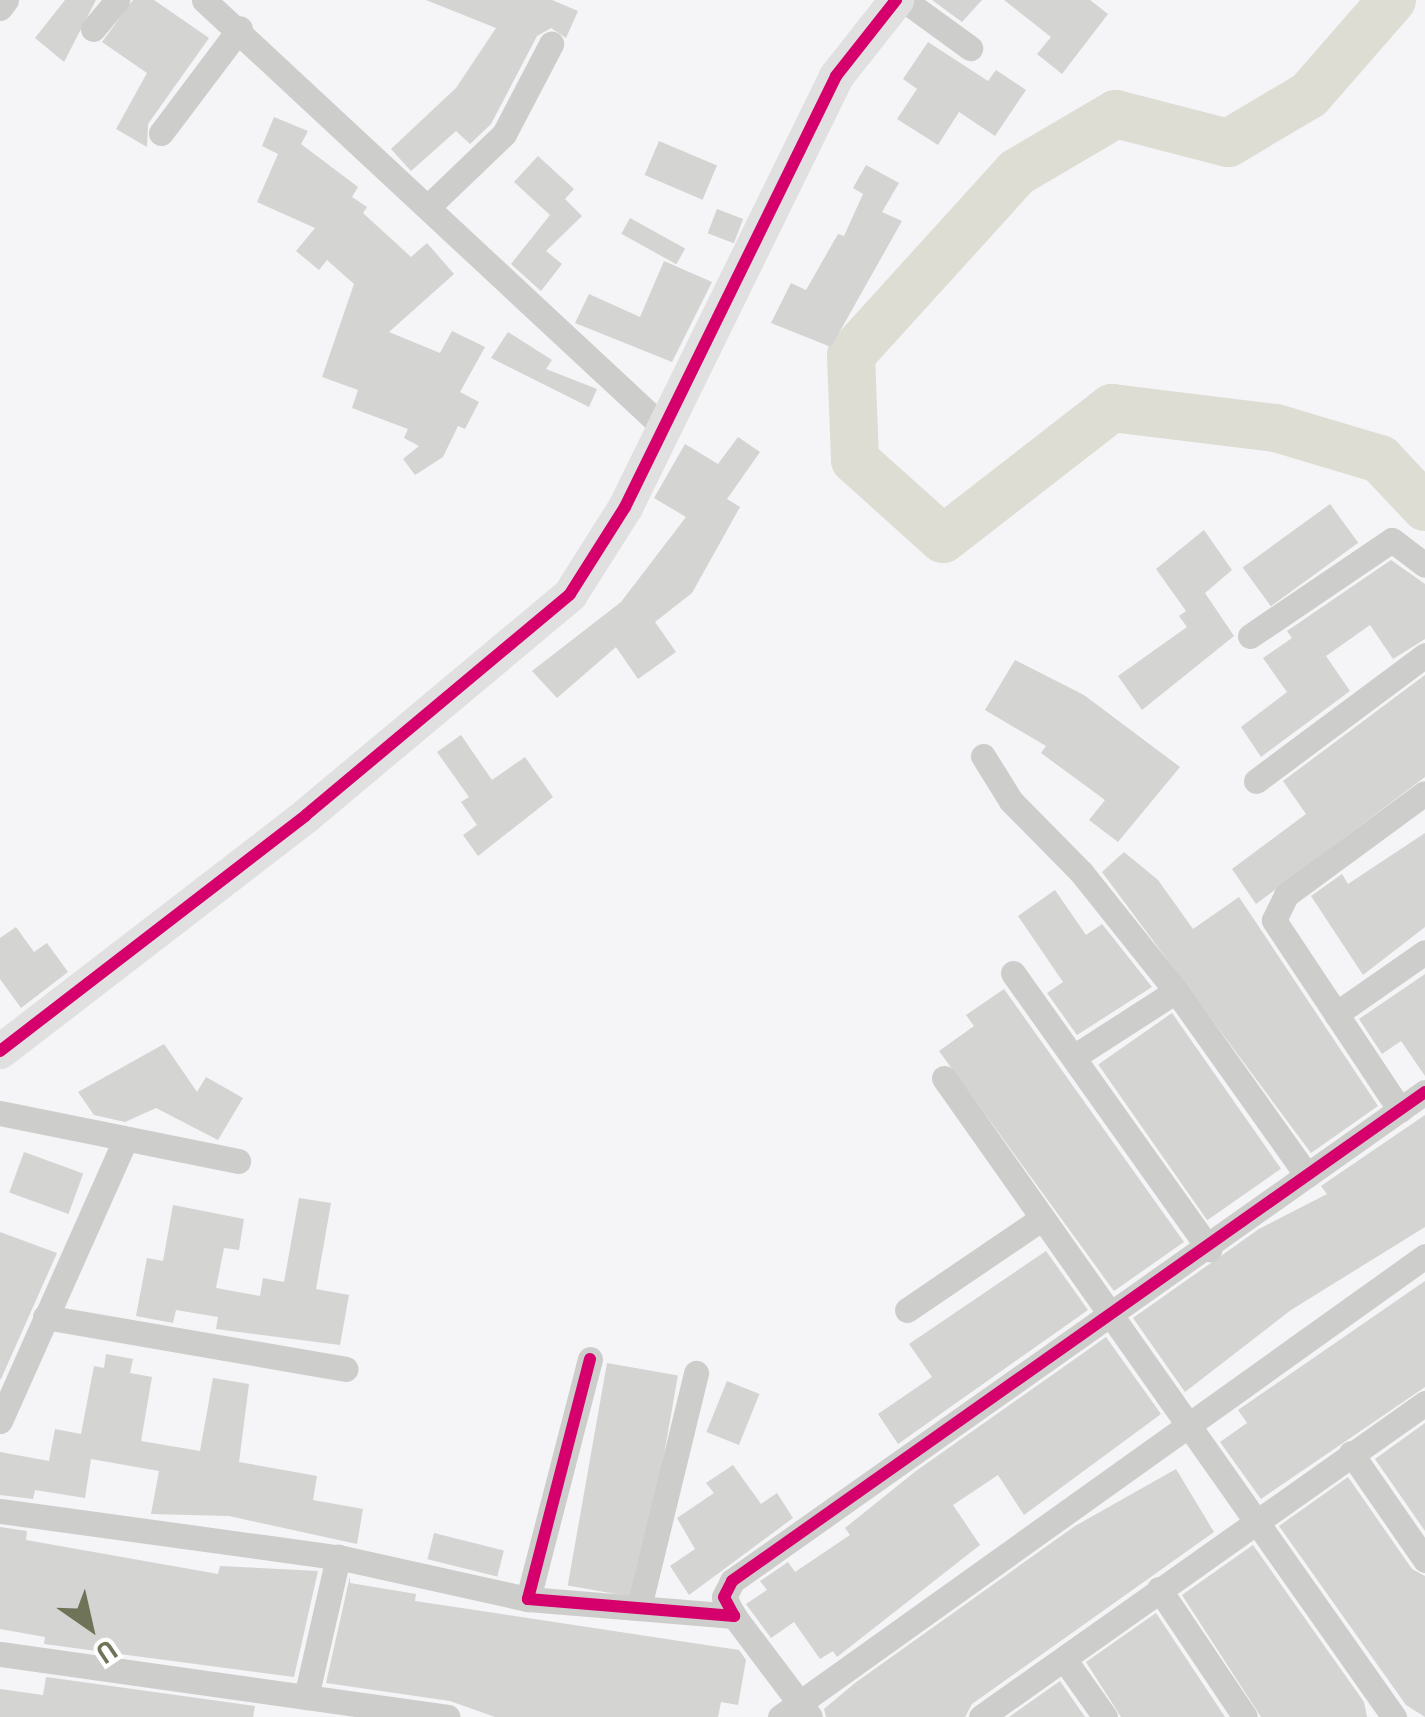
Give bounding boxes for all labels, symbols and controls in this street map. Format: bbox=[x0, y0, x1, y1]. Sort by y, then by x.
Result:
north arrow bbox=[40, 1577, 140, 1677]
text: U bbox=[89, 1632, 125, 1673]

